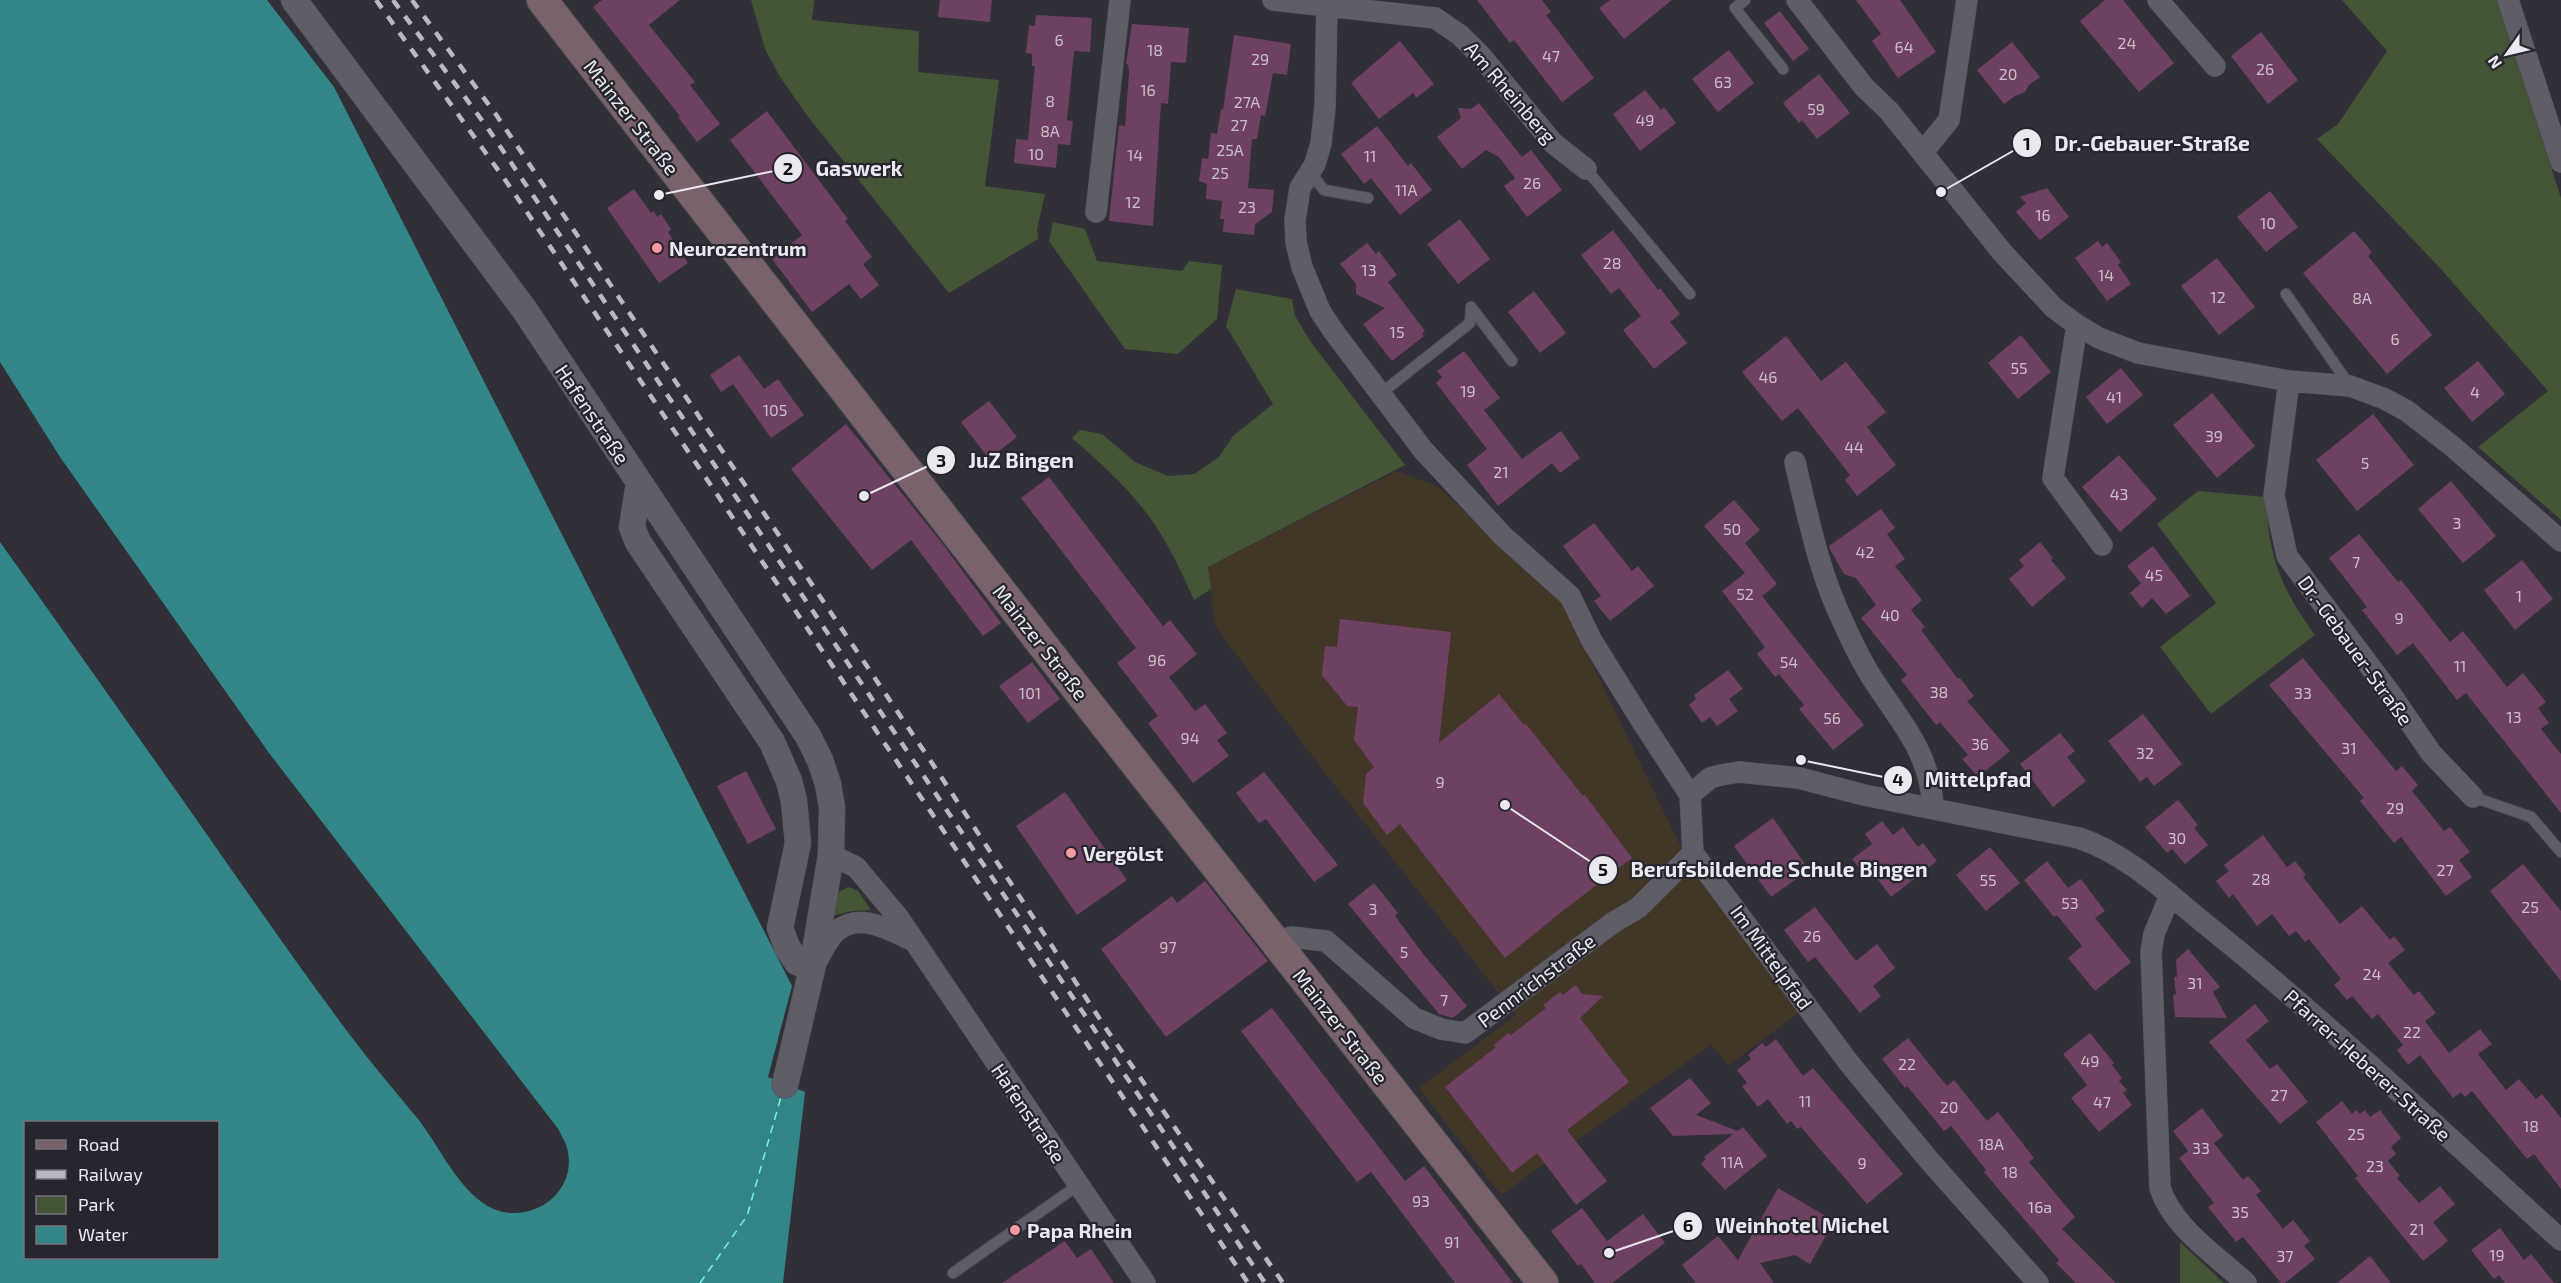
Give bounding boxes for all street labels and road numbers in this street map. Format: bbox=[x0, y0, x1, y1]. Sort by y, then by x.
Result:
street label: Am Rheinberg bbox=[1460, 36, 1562, 148]
street label: Mainzer Straße bbox=[579, 54, 685, 180]
street label: Hafenstraße bbox=[551, 360, 635, 468]
street label: Dr.-Gebauer-Straße bbox=[2294, 570, 2418, 730]
street label: Mainzer Straße bbox=[988, 579, 1094, 705]
street label: Im Mittelpfad bbox=[1726, 900, 1818, 1014]
street label: Pennrichstraße bbox=[1472, 928, 1600, 1032]
street label: Mainzer Straße bbox=[1288, 963, 1394, 1089]
street label: Pfarrer-Heberer-Straße bbox=[2280, 984, 2456, 1146]
street label: Hafenstraße bbox=[987, 1059, 1071, 1167]

